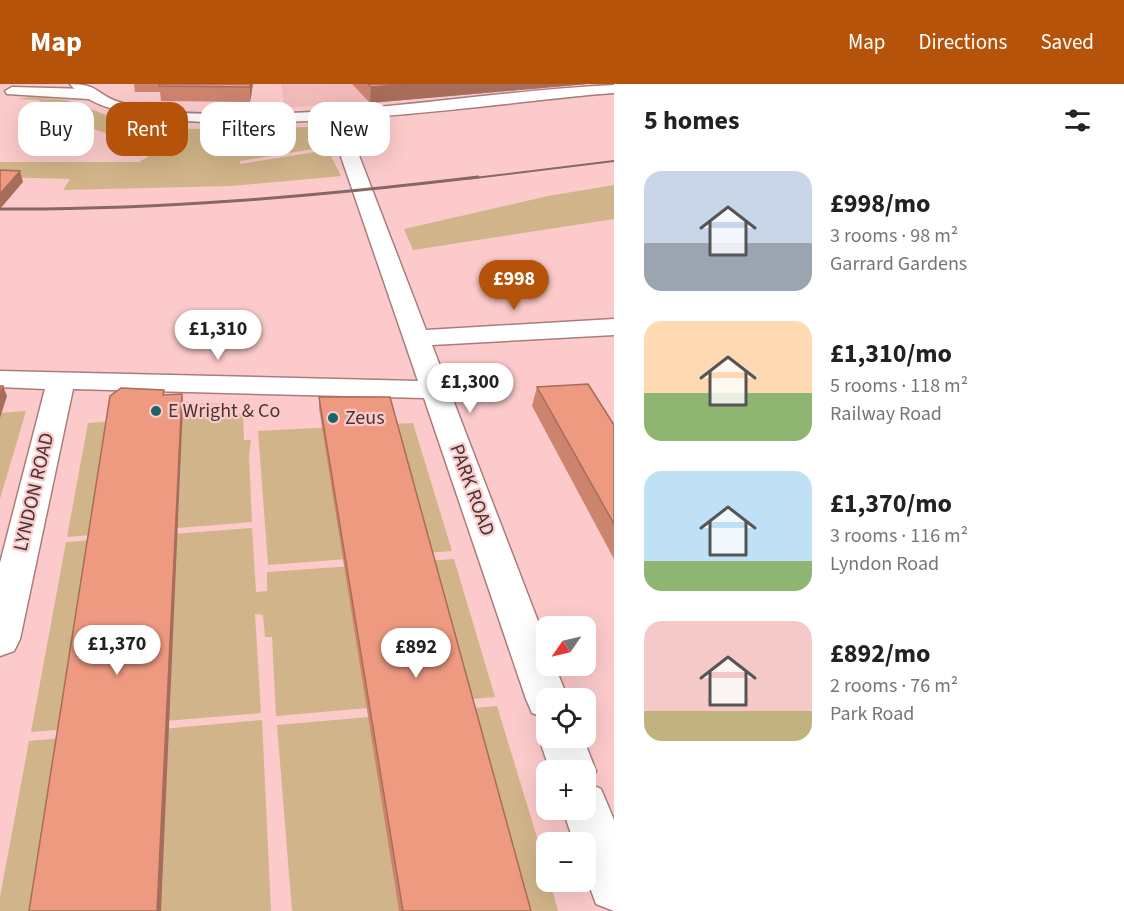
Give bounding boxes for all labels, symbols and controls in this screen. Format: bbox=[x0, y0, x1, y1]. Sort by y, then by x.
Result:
text: Map bbox=[30, 22, 82, 62]
text: Map bbox=[848, 27, 886, 57]
text: Directions bbox=[919, 27, 1007, 57]
text: Saved bbox=[1040, 27, 1094, 57]
chip: Buy bbox=[18, 102, 94, 156]
chip: Rent bbox=[106, 102, 188, 156]
chip: Filters bbox=[200, 102, 296, 156]
chip: New bbox=[308, 102, 390, 156]
text: 5 homes bbox=[644, 102, 739, 139]
icon: filters bbox=[1061, 104, 1094, 137]
text: £998/mo bbox=[830, 185, 930, 222]
icon: home bbox=[692, 195, 764, 267]
text: 3 rooms · 98 m² bbox=[830, 222, 958, 250]
text: Garrard Gardens bbox=[830, 250, 967, 278]
pin: £998 bbox=[478, 260, 550, 311]
text: £998 bbox=[493, 265, 535, 293]
pin: £1,310 bbox=[169, 310, 267, 361]
text: £1,310 bbox=[189, 315, 247, 343]
text: £1,310/mo bbox=[830, 335, 952, 372]
icon: home bbox=[692, 345, 764, 417]
pin: £1,300 bbox=[421, 363, 519, 414]
text: £1,300 bbox=[441, 368, 499, 396]
text: 5 rooms · 118 m² bbox=[830, 372, 968, 400]
place label: E Wright & Co bbox=[168, 397, 280, 425]
text: Railway Road bbox=[830, 400, 942, 428]
marker: E Wright & Co bbox=[149, 404, 163, 418]
place label: Zeus bbox=[345, 404, 385, 432]
marker: Zeus bbox=[326, 411, 340, 425]
street label: LYNDON ROAD bbox=[7, 430, 61, 554]
street label: PARK ROAD bbox=[442, 440, 502, 540]
text: £1,370/mo bbox=[830, 485, 952, 522]
icon: home bbox=[692, 495, 764, 567]
text: 3 rooms · 116 m² bbox=[830, 522, 968, 550]
text: Lyndon Road bbox=[830, 550, 939, 578]
north arrow bbox=[536, 616, 596, 676]
map controls bbox=[536, 616, 596, 892]
pin: £1,370 bbox=[68, 625, 166, 676]
pin: £892 bbox=[380, 628, 452, 679]
text: £1,370 bbox=[88, 630, 146, 658]
text: £892 bbox=[395, 633, 437, 661]
text: £892/mo bbox=[830, 635, 930, 672]
icon: home bbox=[692, 645, 764, 717]
text: 2 rooms · 76 m² bbox=[830, 672, 958, 700]
button: locate bbox=[536, 688, 596, 748]
text: Park Road bbox=[830, 700, 914, 728]
button: + bbox=[536, 760, 596, 820]
button: − bbox=[536, 832, 596, 892]

